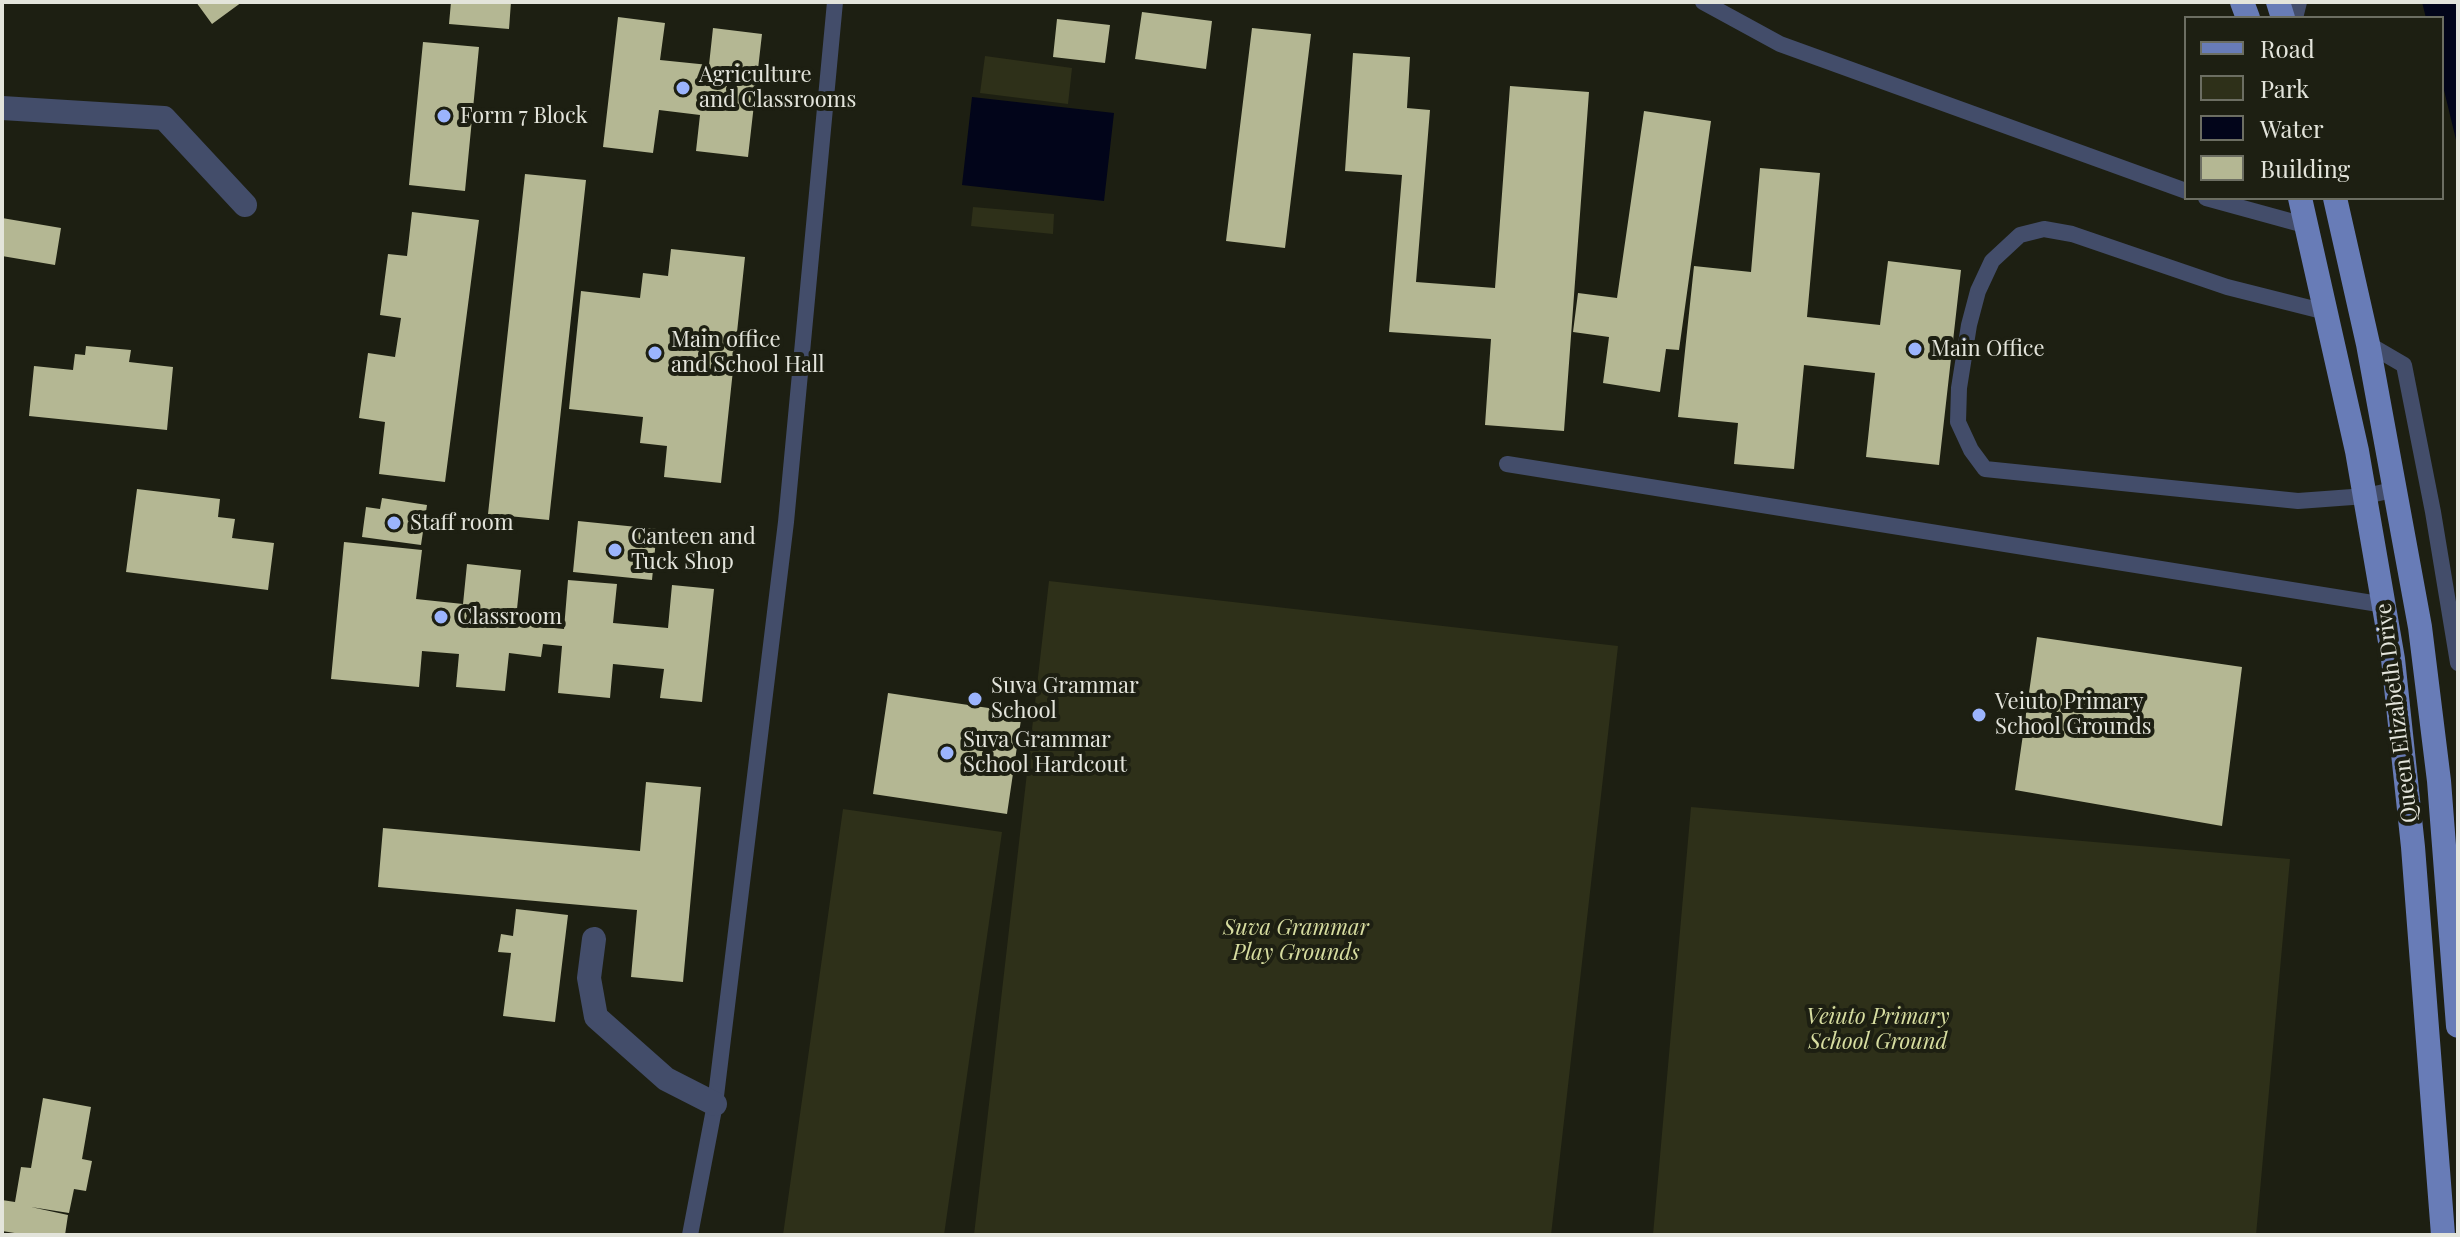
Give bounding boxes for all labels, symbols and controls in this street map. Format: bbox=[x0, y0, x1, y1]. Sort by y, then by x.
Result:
legend bbox=[2184, 16, 2444, 200]
text: Road bbox=[2260, 32, 2315, 64]
place label: Agriculture and Classrooms bbox=[699, 62, 856, 114]
text: Park bbox=[2260, 72, 2309, 104]
marker: Agriculture and Classrooms bbox=[674, 79, 692, 97]
place label: Form 7 Block bbox=[460, 103, 588, 129]
marker: Form 7 Block bbox=[435, 107, 453, 125]
text: Water bbox=[2260, 112, 2324, 144]
text: Building bbox=[2260, 152, 2350, 184]
place label: Main office and School Hall bbox=[671, 327, 825, 378]
place label: Main Office bbox=[1931, 336, 2045, 362]
marker: Main Office bbox=[1906, 340, 1924, 358]
marker: Main office and School Hall bbox=[646, 344, 664, 362]
place label: Staff room bbox=[410, 510, 513, 536]
marker: Staff room bbox=[385, 514, 403, 532]
place label: Canteen and Tuck Shop bbox=[631, 524, 756, 576]
marker: Canteen and Tuck Shop bbox=[606, 541, 624, 559]
street label: Queen Elizabeth Drive bbox=[2370, 602, 2424, 824]
place label: Classroom bbox=[457, 604, 562, 630]
marker: Classroom bbox=[432, 608, 450, 626]
place label: Suva Grammar School bbox=[991, 673, 1139, 724]
place label: Veiuto Primary School Grounds bbox=[1995, 689, 2152, 740]
marker: Suva Grammar School bbox=[966, 690, 984, 708]
marker: Veiuto Primary School Grounds bbox=[1970, 706, 1988, 724]
place label: Suva Grammar School Hardcout bbox=[963, 727, 1127, 778]
marker: Suva Grammar School Hardcout bbox=[938, 744, 956, 762]
park label: Suva Grammar Play Grounds bbox=[1223, 915, 1369, 966]
park label: Veiuto Primary School Ground bbox=[1806, 1004, 1950, 1056]

